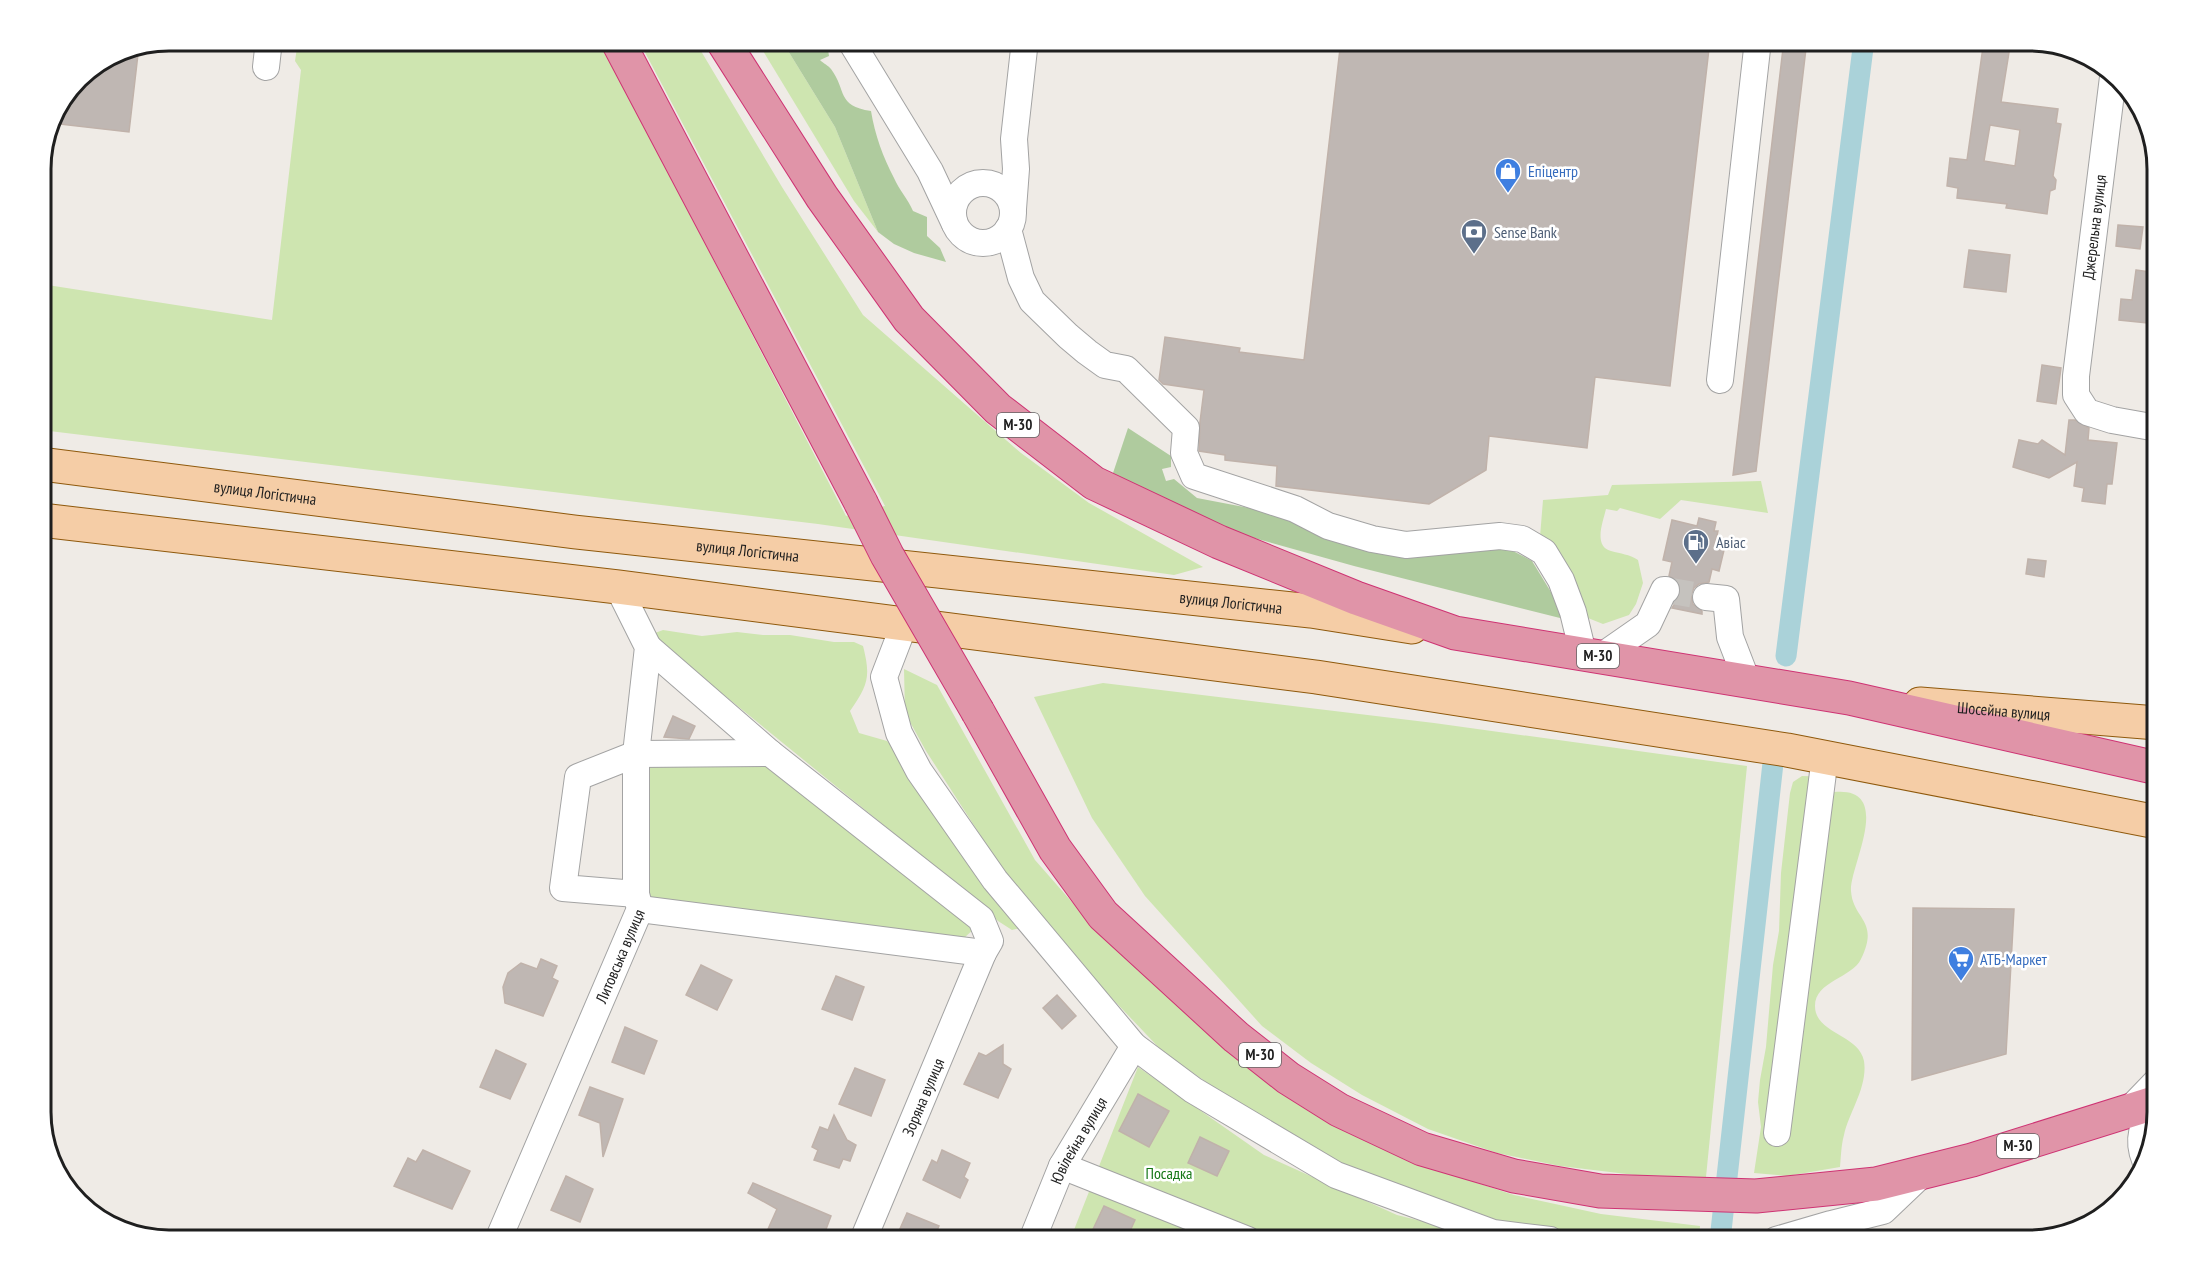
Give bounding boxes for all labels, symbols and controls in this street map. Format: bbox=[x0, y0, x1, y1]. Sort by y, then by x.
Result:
shop icon: Епіцентр bbox=[1493, 156, 1523, 194]
place label: Епіцентр bbox=[1528, 161, 1578, 181]
street label: Джерельна вулиця bbox=[2078, 173, 2110, 281]
bank icon: Sense Bank bbox=[1459, 217, 1489, 255]
place label: Sense Bank bbox=[1494, 222, 1558, 242]
road number: М-30 bbox=[997, 413, 1039, 437]
street label: вулиця Логістична bbox=[213, 476, 318, 509]
fuel station icon: Авіас bbox=[1681, 527, 1711, 565]
place label: Авіас bbox=[1716, 532, 1746, 552]
street label: вулиця Логістична bbox=[695, 535, 800, 566]
street label: вулиця Логістична bbox=[1179, 587, 1283, 618]
road number: М-30 bbox=[1577, 644, 1619, 668]
street label: Шосейна вулиця bbox=[1957, 697, 2051, 724]
street label: Литовська вулиця bbox=[590, 906, 649, 1007]
supermarket icon: АТБ-Маркет bbox=[1946, 944, 1976, 982]
place label: АТБ-Маркет bbox=[1980, 949, 2048, 969]
road number: М-30 bbox=[1239, 1043, 1281, 1067]
street label: Зоряна вулиця bbox=[898, 1055, 948, 1139]
street label: Ювілейна вулиця bbox=[1046, 1093, 1111, 1187]
road number: М-30 bbox=[1997, 1134, 2039, 1158]
park label: Посадка bbox=[1145, 1163, 1193, 1183]

